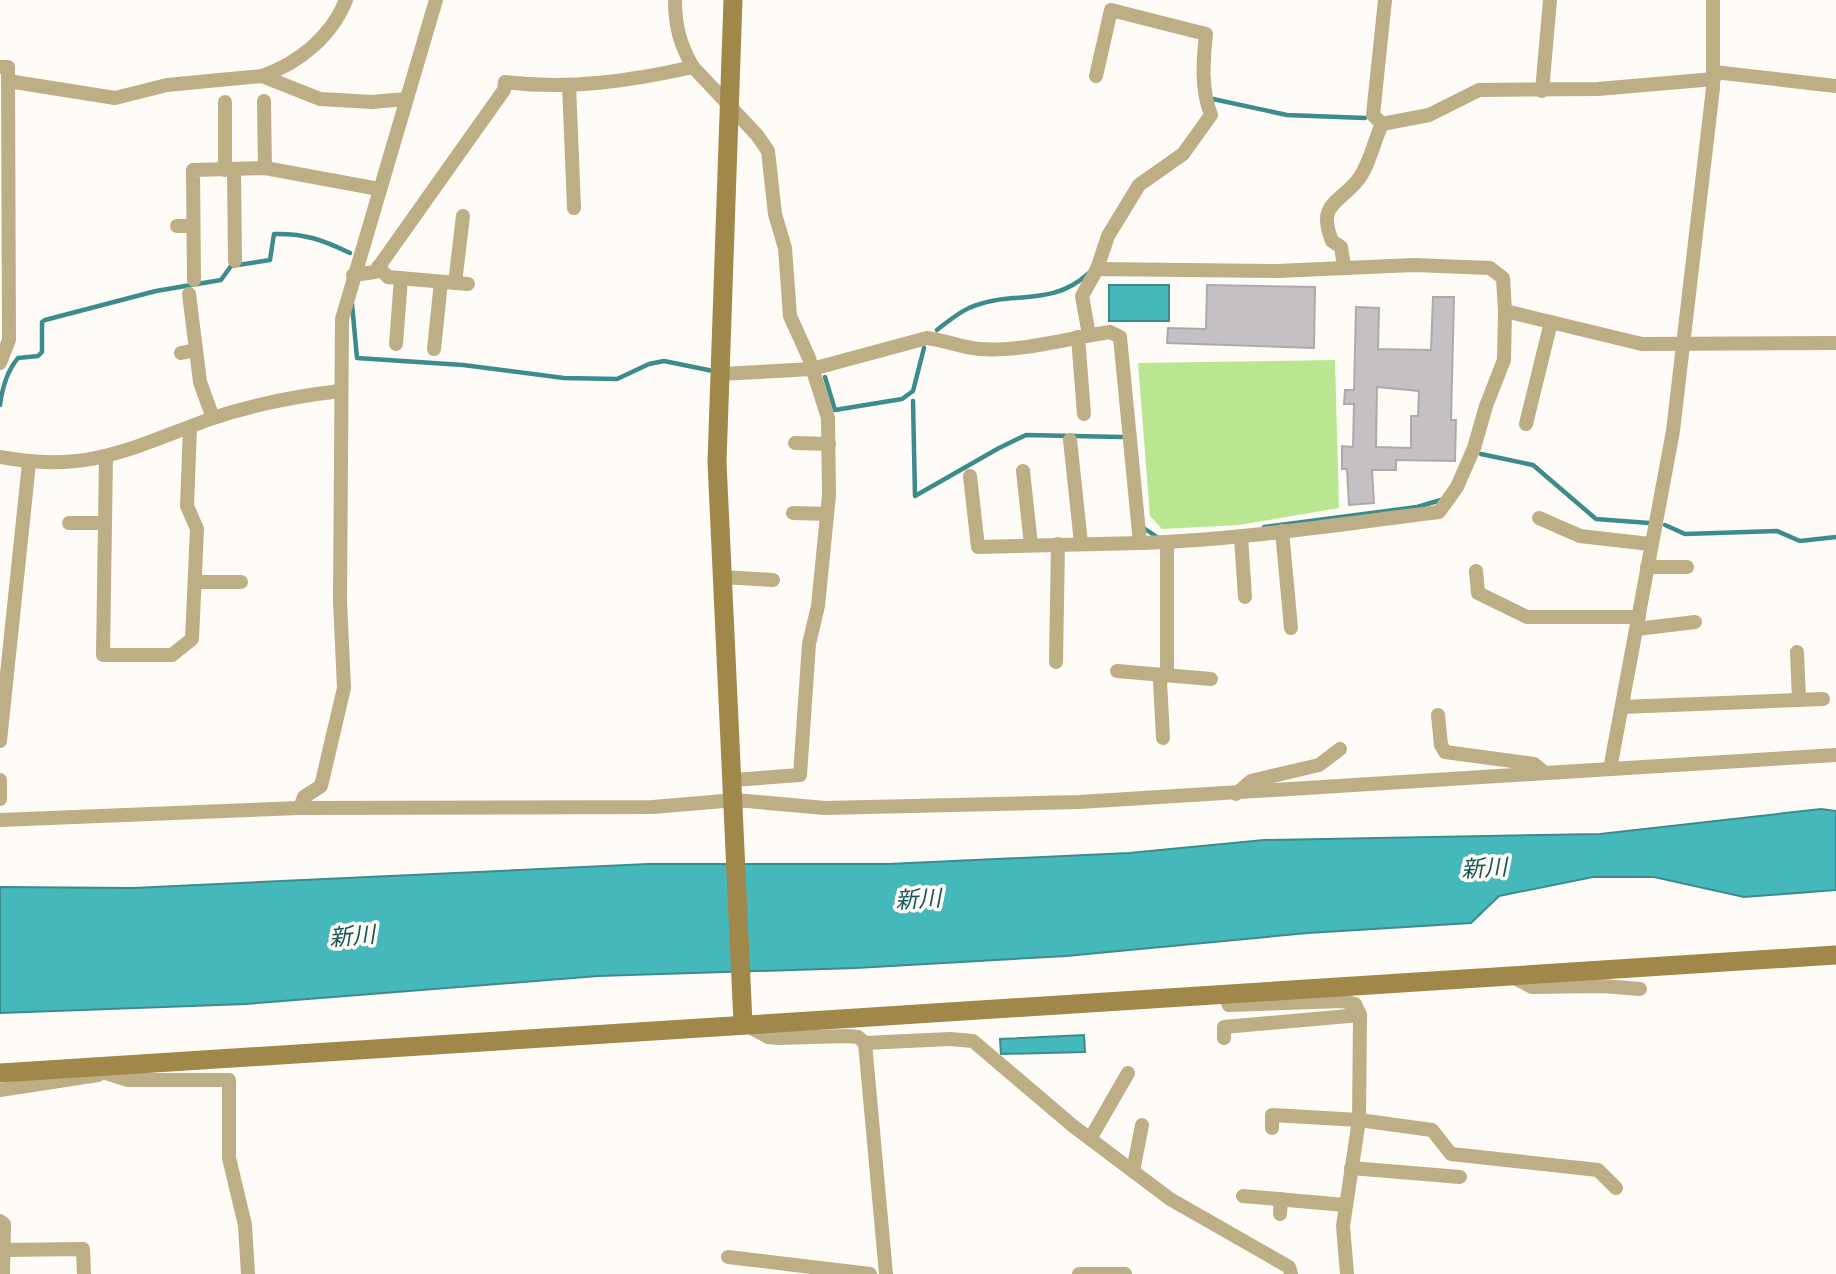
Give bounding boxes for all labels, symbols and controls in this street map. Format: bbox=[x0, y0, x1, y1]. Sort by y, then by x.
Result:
water label: 新川 bbox=[1460, 850, 1511, 884]
water label: 新川 bbox=[894, 881, 945, 915]
water label: 新川 bbox=[328, 917, 379, 953]

